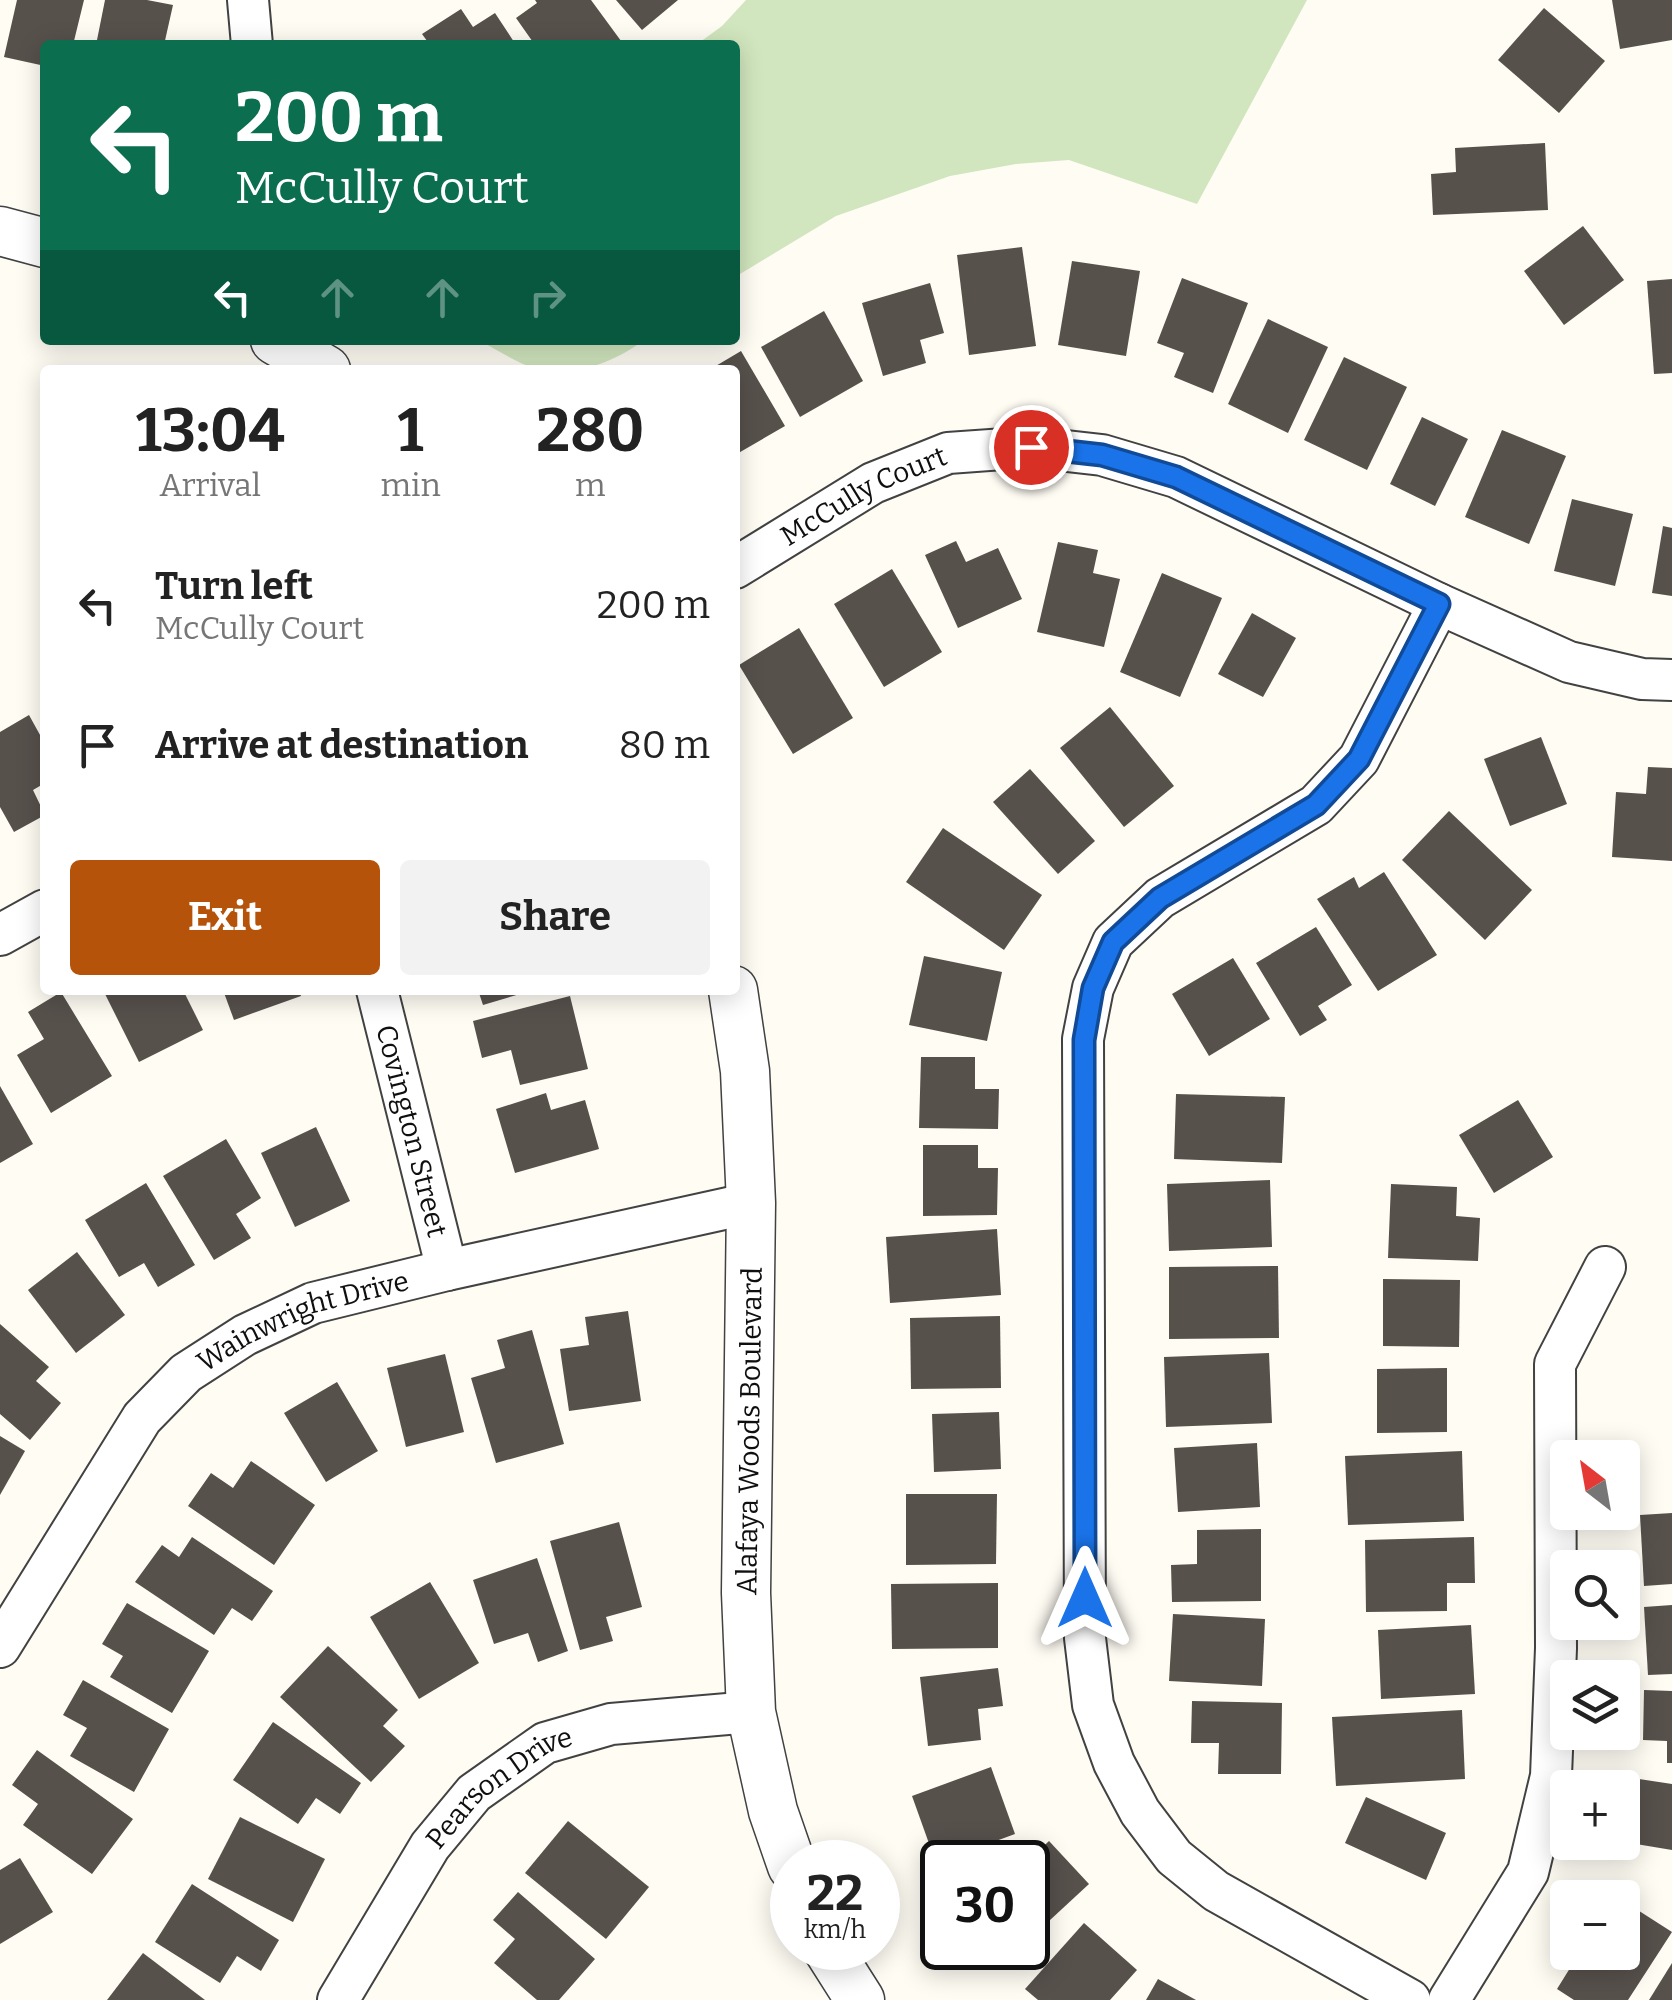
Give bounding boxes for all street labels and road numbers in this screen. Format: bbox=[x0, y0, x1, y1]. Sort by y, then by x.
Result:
street label: McCully Court bbox=[775, 439, 951, 553]
street label: Covington Street bbox=[369, 1021, 454, 1240]
street label: Wainwright Drive bbox=[191, 1264, 412, 1379]
street label: Alafaya Woods Boulevard bbox=[730, 1267, 769, 1595]
street label: Pearson Drive bbox=[419, 1720, 576, 1855]

